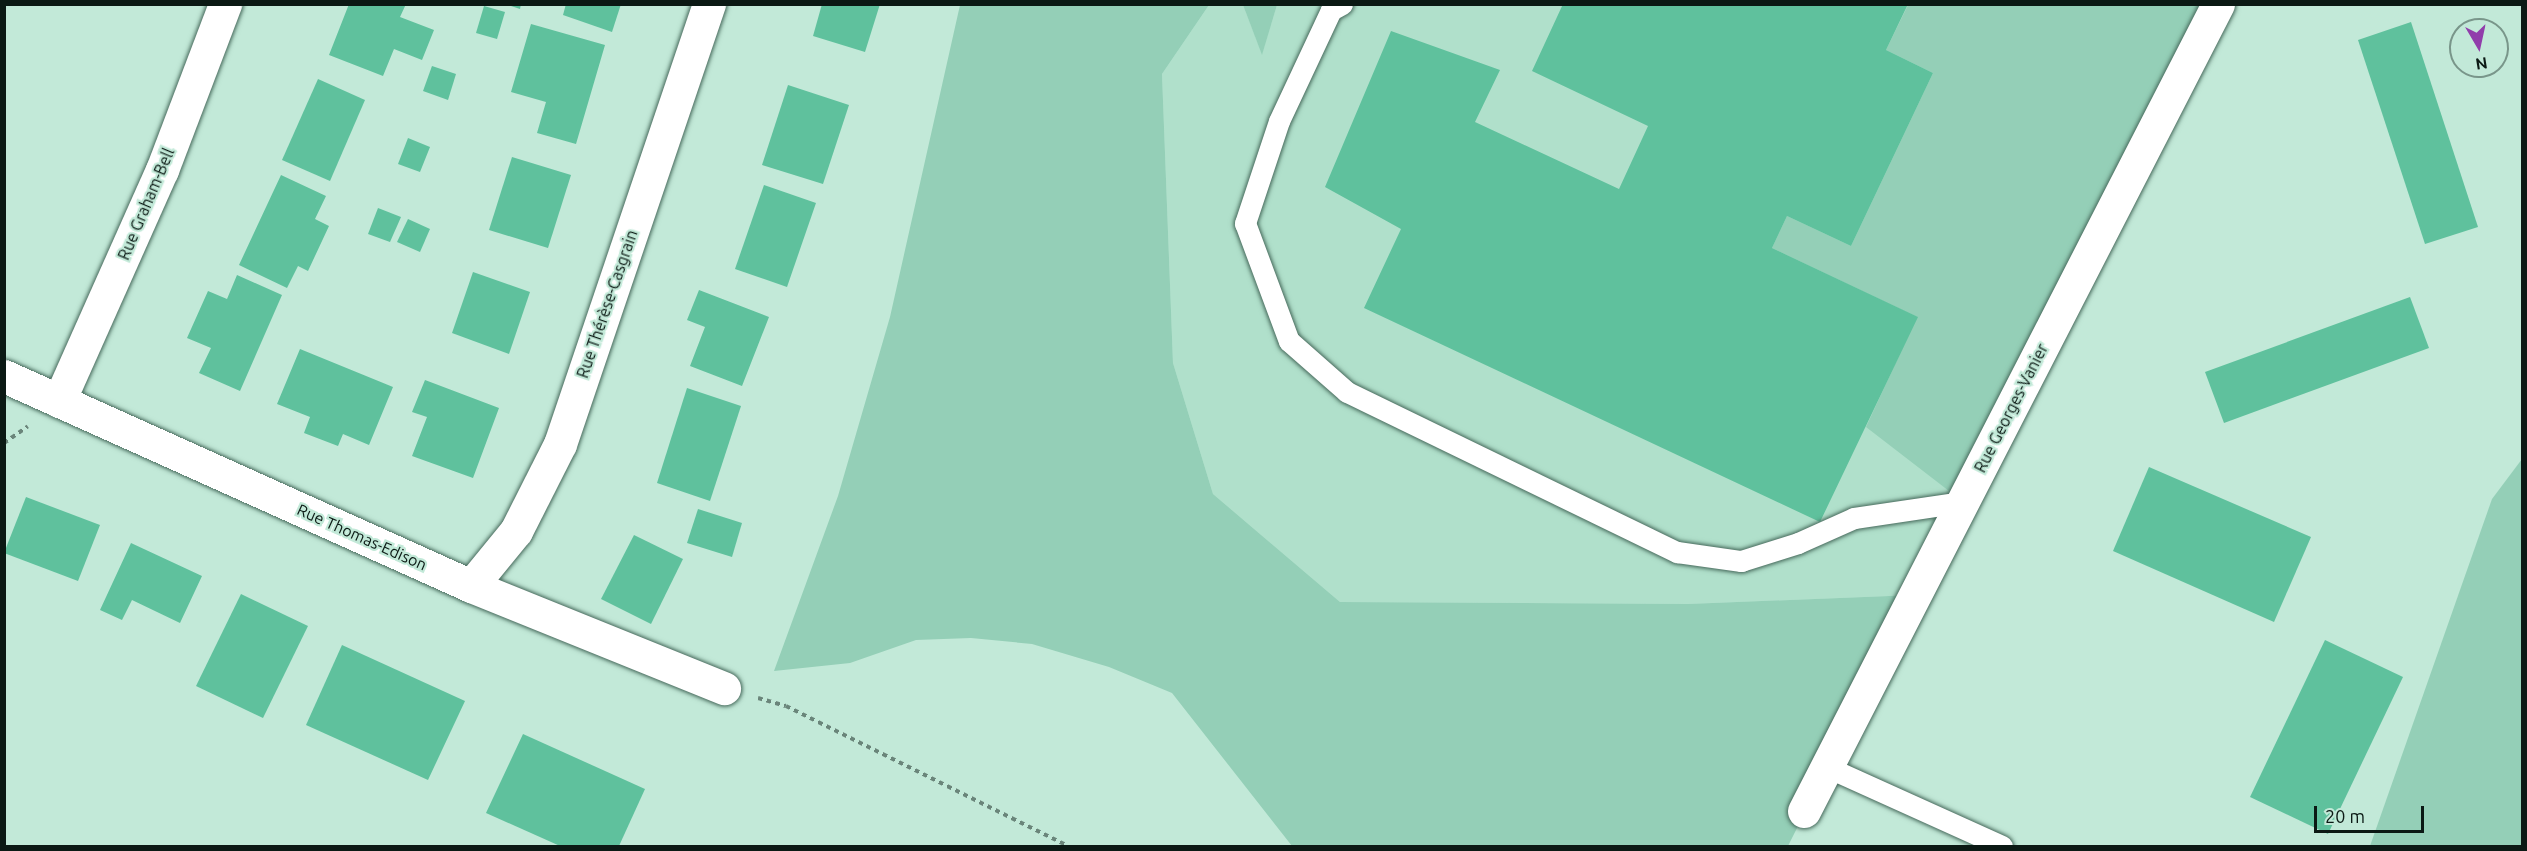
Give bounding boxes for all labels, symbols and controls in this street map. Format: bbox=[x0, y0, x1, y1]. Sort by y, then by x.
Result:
north arrow bbox=[2449, 18, 2509, 78]
text: N bbox=[2474, 54, 2489, 74]
street label: Rue Graham-Bell bbox=[114, 145, 178, 263]
street label: Rue Thérèse-Casgrain bbox=[573, 227, 641, 381]
street label: Rue Georges-Vanier bbox=[1970, 340, 2052, 476]
street label: Rue Thomas-Edison bbox=[294, 500, 430, 574]
scale bar bbox=[2317, 794, 2426, 832]
text: 20 m bbox=[2325, 806, 2365, 826]

